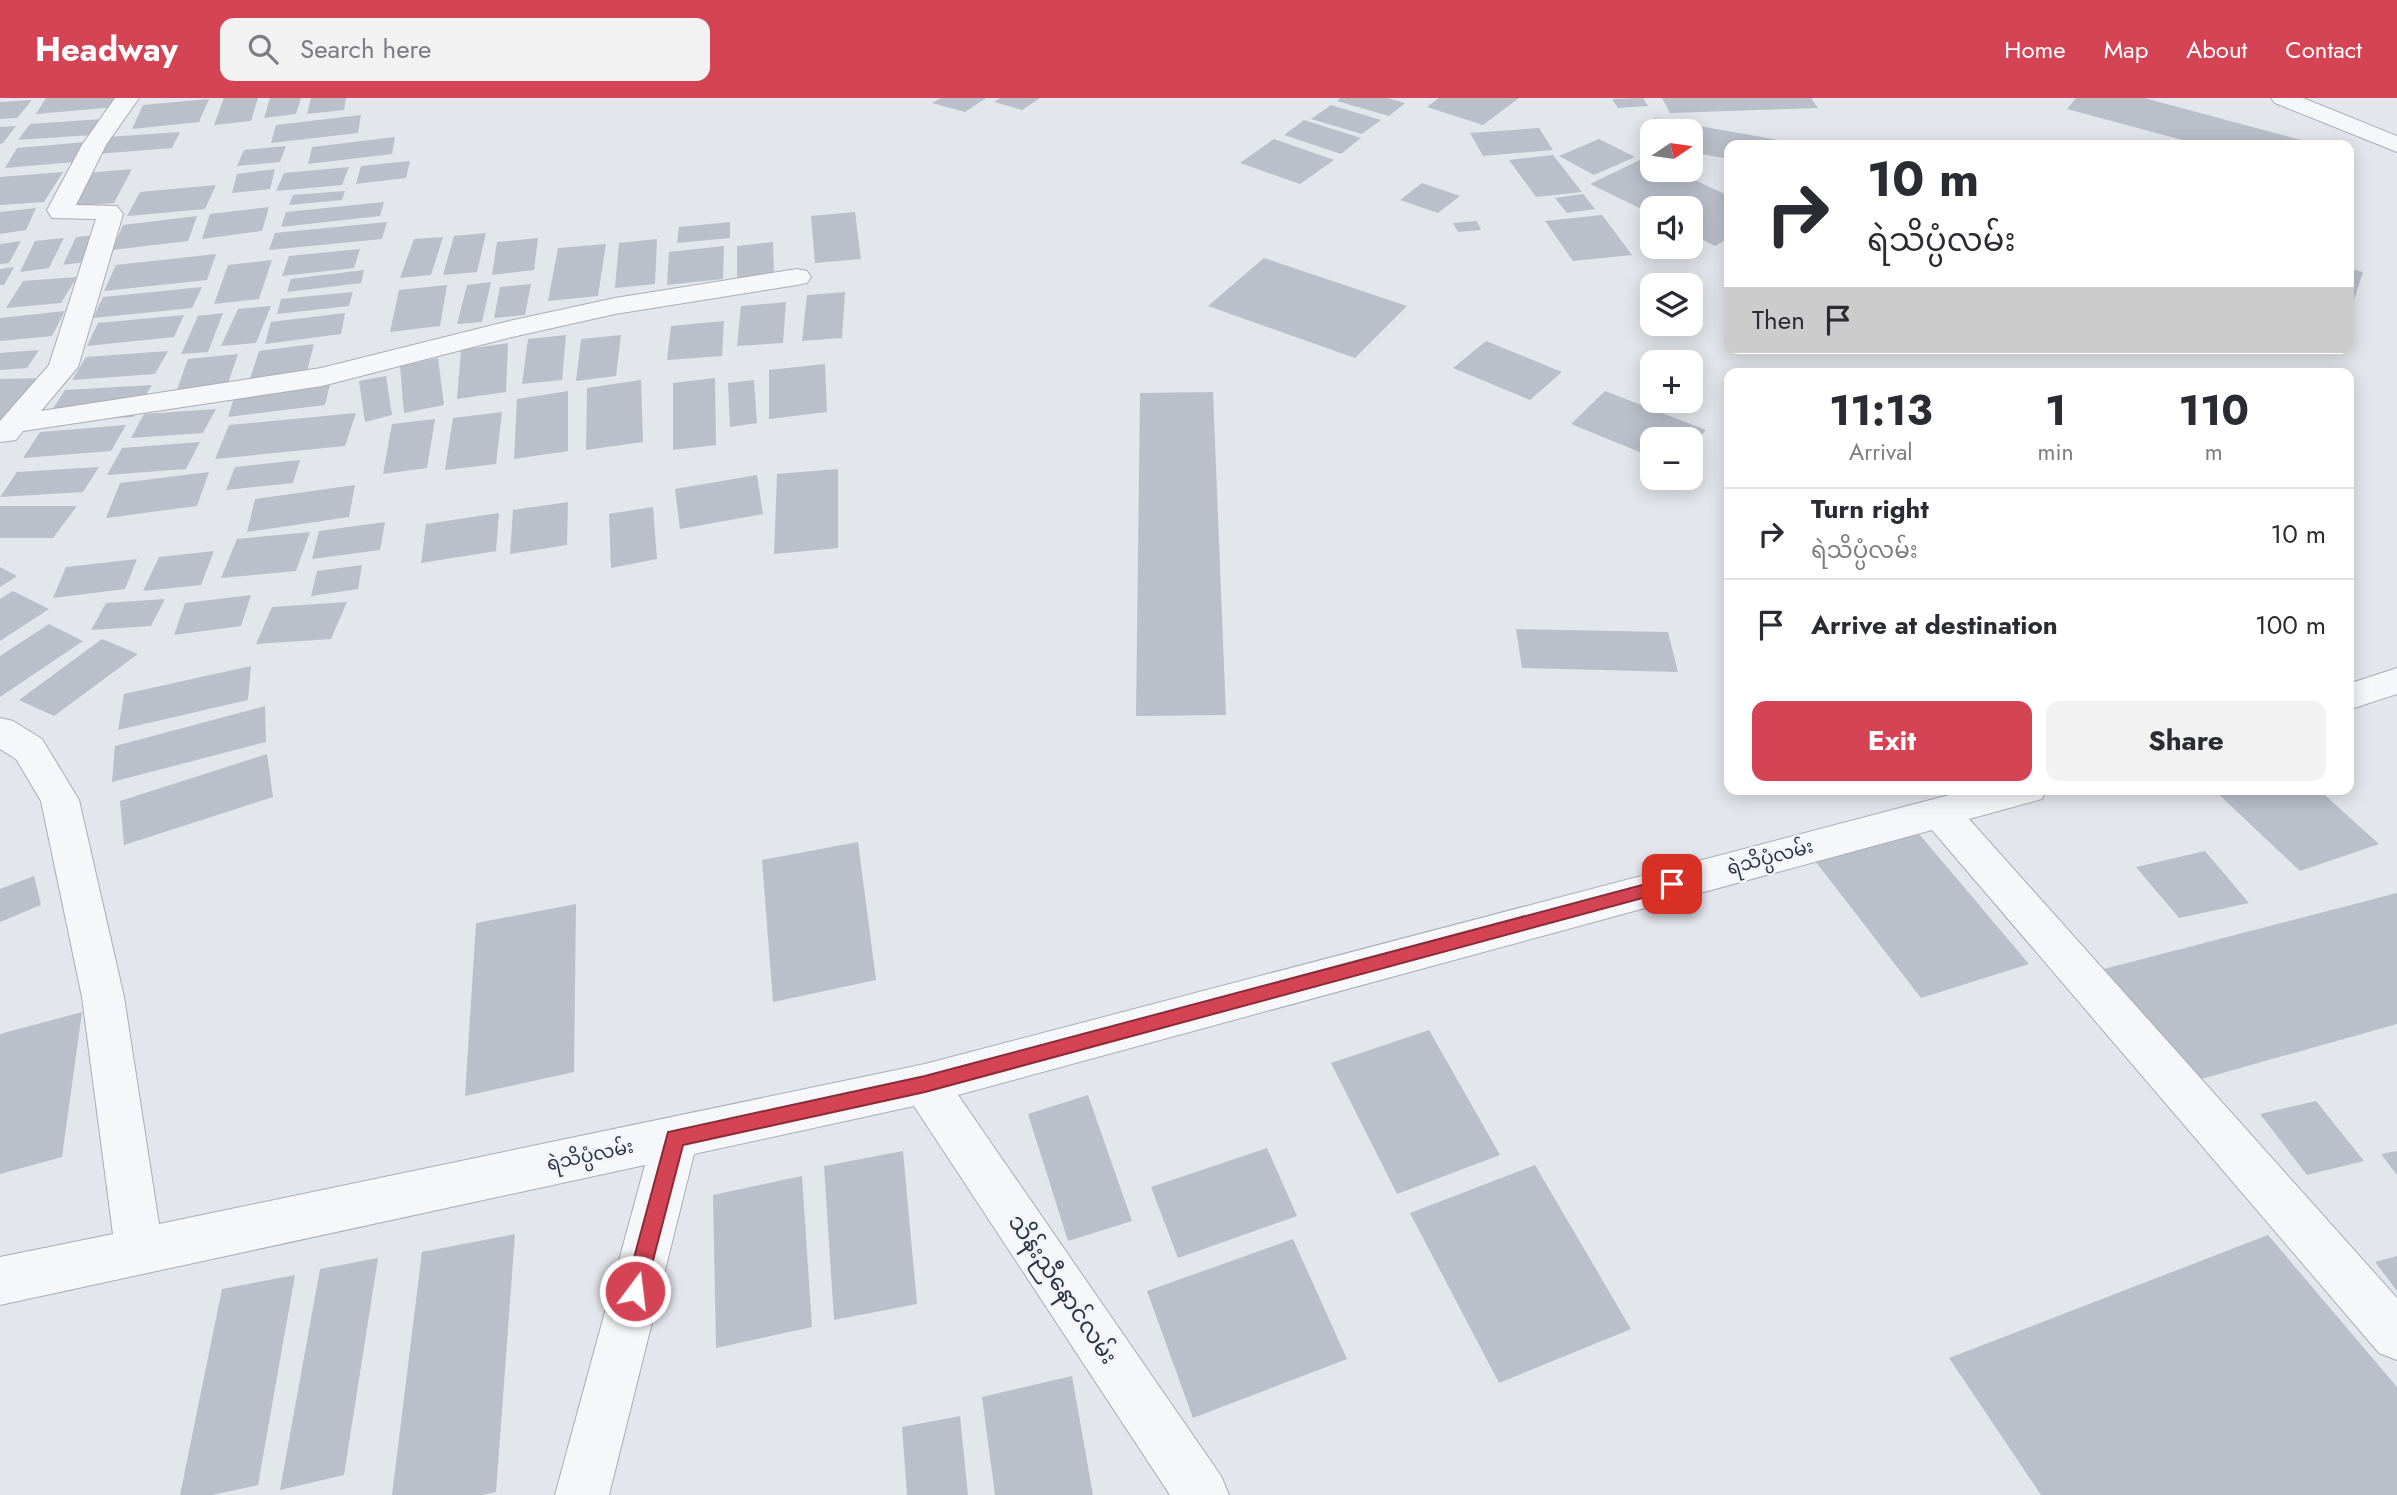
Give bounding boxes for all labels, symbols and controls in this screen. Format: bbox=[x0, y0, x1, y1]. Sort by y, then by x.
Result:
search box bbox=[220, 18, 710, 81]
text: Headway bbox=[35, 26, 178, 73]
icon: search bbox=[244, 30, 282, 68]
text: Search here bbox=[300, 30, 431, 68]
text: Home bbox=[2004, 32, 2066, 67]
text: Map bbox=[2104, 32, 2148, 67]
text: About bbox=[2186, 32, 2247, 67]
text: Contact bbox=[2285, 32, 2362, 67]
north arrow bbox=[1640, 119, 1703, 182]
map controls bbox=[1640, 119, 1703, 490]
text: 10 m bbox=[1867, 144, 1979, 214]
icon: right bbox=[1752, 168, 1843, 259]
button: sound bbox=[1640, 196, 1703, 259]
text: ရဲသိပ္ပံလမ်း bbox=[1867, 217, 2015, 263]
button: layers bbox=[1640, 273, 1703, 336]
text: Then bbox=[1752, 301, 1805, 339]
icon: arrive bbox=[1819, 301, 1857, 339]
button: + bbox=[1640, 350, 1703, 413]
text: 11:13 bbox=[1829, 380, 1933, 441]
text: 1 bbox=[2045, 380, 2066, 441]
text: 110 bbox=[2179, 380, 2249, 441]
button: − bbox=[1640, 427, 1703, 490]
text: Arrival bbox=[1849, 435, 1913, 469]
text: min bbox=[2038, 435, 2074, 469]
text: m bbox=[2205, 435, 2223, 469]
text: Turn right bbox=[1811, 490, 1929, 528]
icon: right bbox=[1752, 515, 1790, 553]
text: 10 m bbox=[2271, 515, 2326, 553]
text: ရဲသိပ္ပံလမ်း bbox=[1811, 533, 1918, 567]
icon: arrive bbox=[1752, 606, 1790, 644]
text: Arrive at destination bbox=[1811, 606, 2058, 644]
text: 100 m bbox=[2255, 606, 2326, 644]
button: Exit bbox=[1752, 701, 2032, 781]
button: Share bbox=[2046, 701, 2326, 781]
street label: ရဲသိပ္ပံလမ်း bbox=[1724, 832, 1817, 884]
pin bbox=[1642, 854, 1702, 914]
icon: arrive bbox=[1653, 865, 1691, 903]
street label: ရဲသိပ္ပံလမ်း bbox=[544, 1132, 636, 1180]
street label: သိန်းညီနောင်လမ်း bbox=[998, 1207, 1126, 1372]
position arrow bbox=[598, 1254, 672, 1328]

